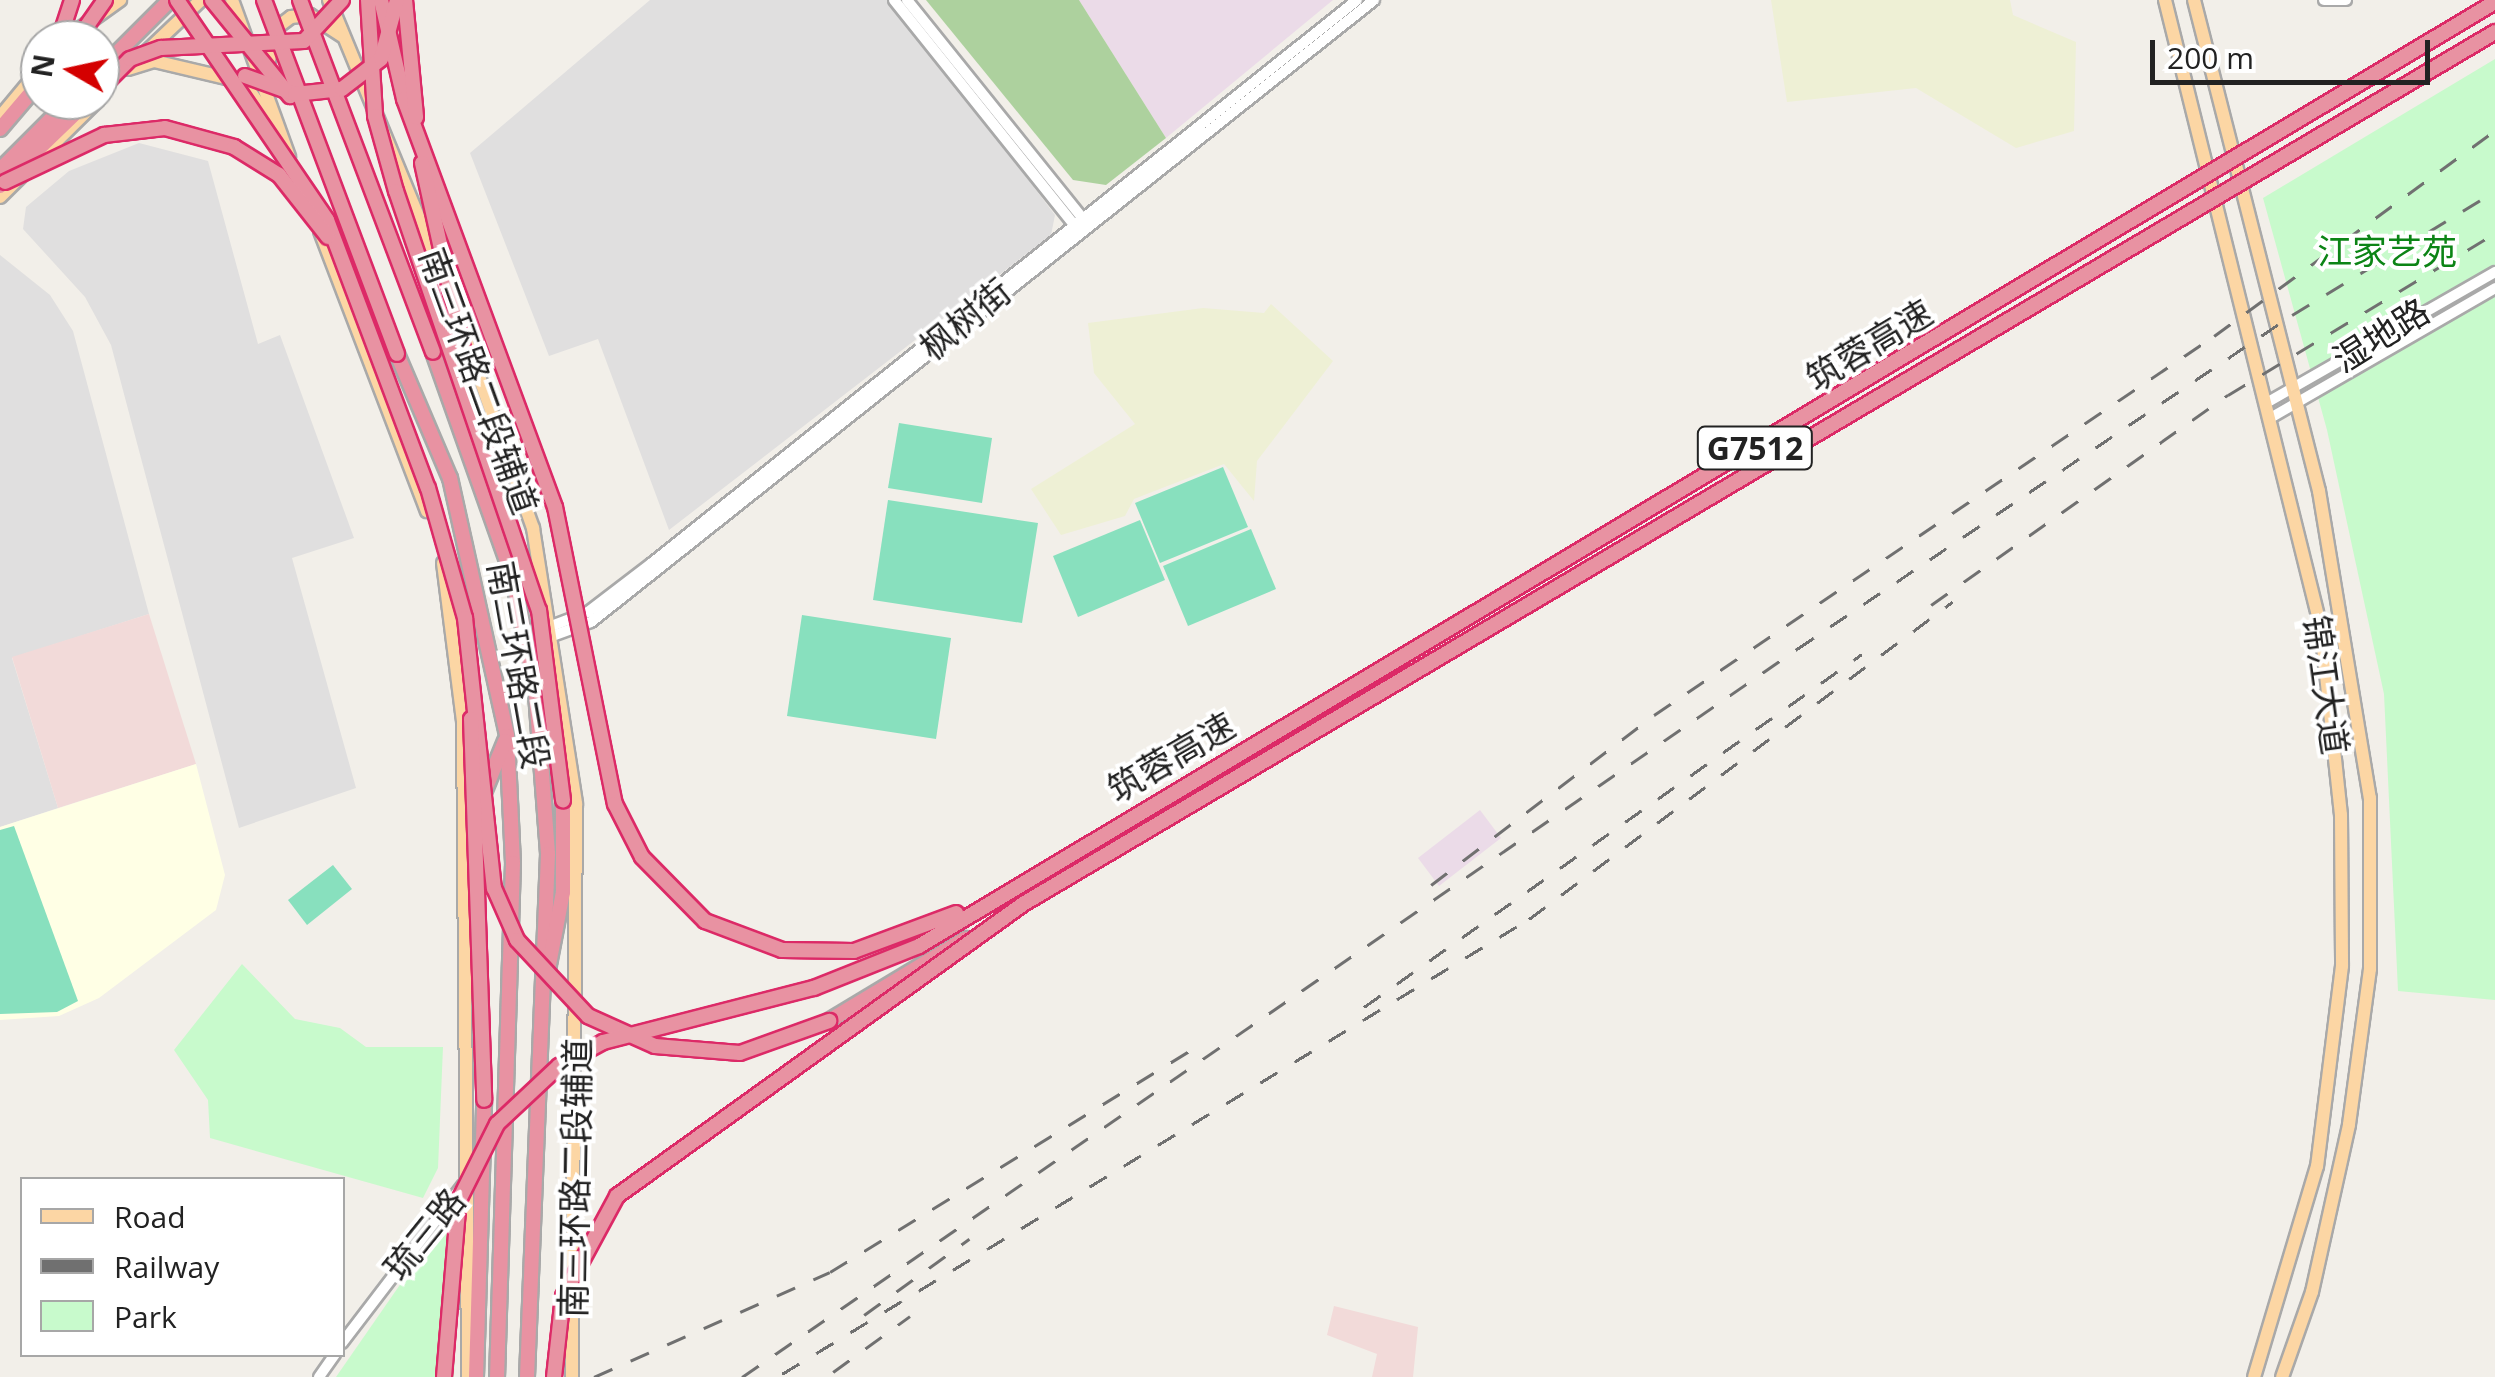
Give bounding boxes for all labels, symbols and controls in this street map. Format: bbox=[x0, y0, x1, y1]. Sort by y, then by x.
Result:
north arrow bbox=[20, 20, 120, 120]
scale bar bbox=[2155, 20, 2435, 82]
text: 200 m bbox=[2167, 37, 2254, 78]
text: N bbox=[22, 51, 63, 80]
park label: 江家艺苑 bbox=[2317, 230, 2457, 272]
street label: 南三环路二段辅道 bbox=[411, 242, 547, 520]
street label: 枫树街 bbox=[911, 270, 1019, 368]
street label: 湿地路 bbox=[2325, 289, 2437, 381]
street label: 筑蓉高速 bbox=[1798, 291, 1940, 399]
road number: G7512 bbox=[1695, 421, 1815, 475]
street label: 南三环路二段 bbox=[480, 558, 558, 772]
street label: 锦江大道 bbox=[2295, 613, 2357, 757]
street label: 筑蓉高速 bbox=[1100, 704, 1242, 810]
street label: 南三环路二段辅道 bbox=[552, 1038, 598, 1318]
legend bbox=[20, 1177, 345, 1357]
street label: 琉三路 bbox=[375, 1180, 473, 1288]
text: Road bbox=[114, 1196, 186, 1237]
text: Railway bbox=[114, 1246, 219, 1287]
text: Park bbox=[114, 1296, 177, 1337]

